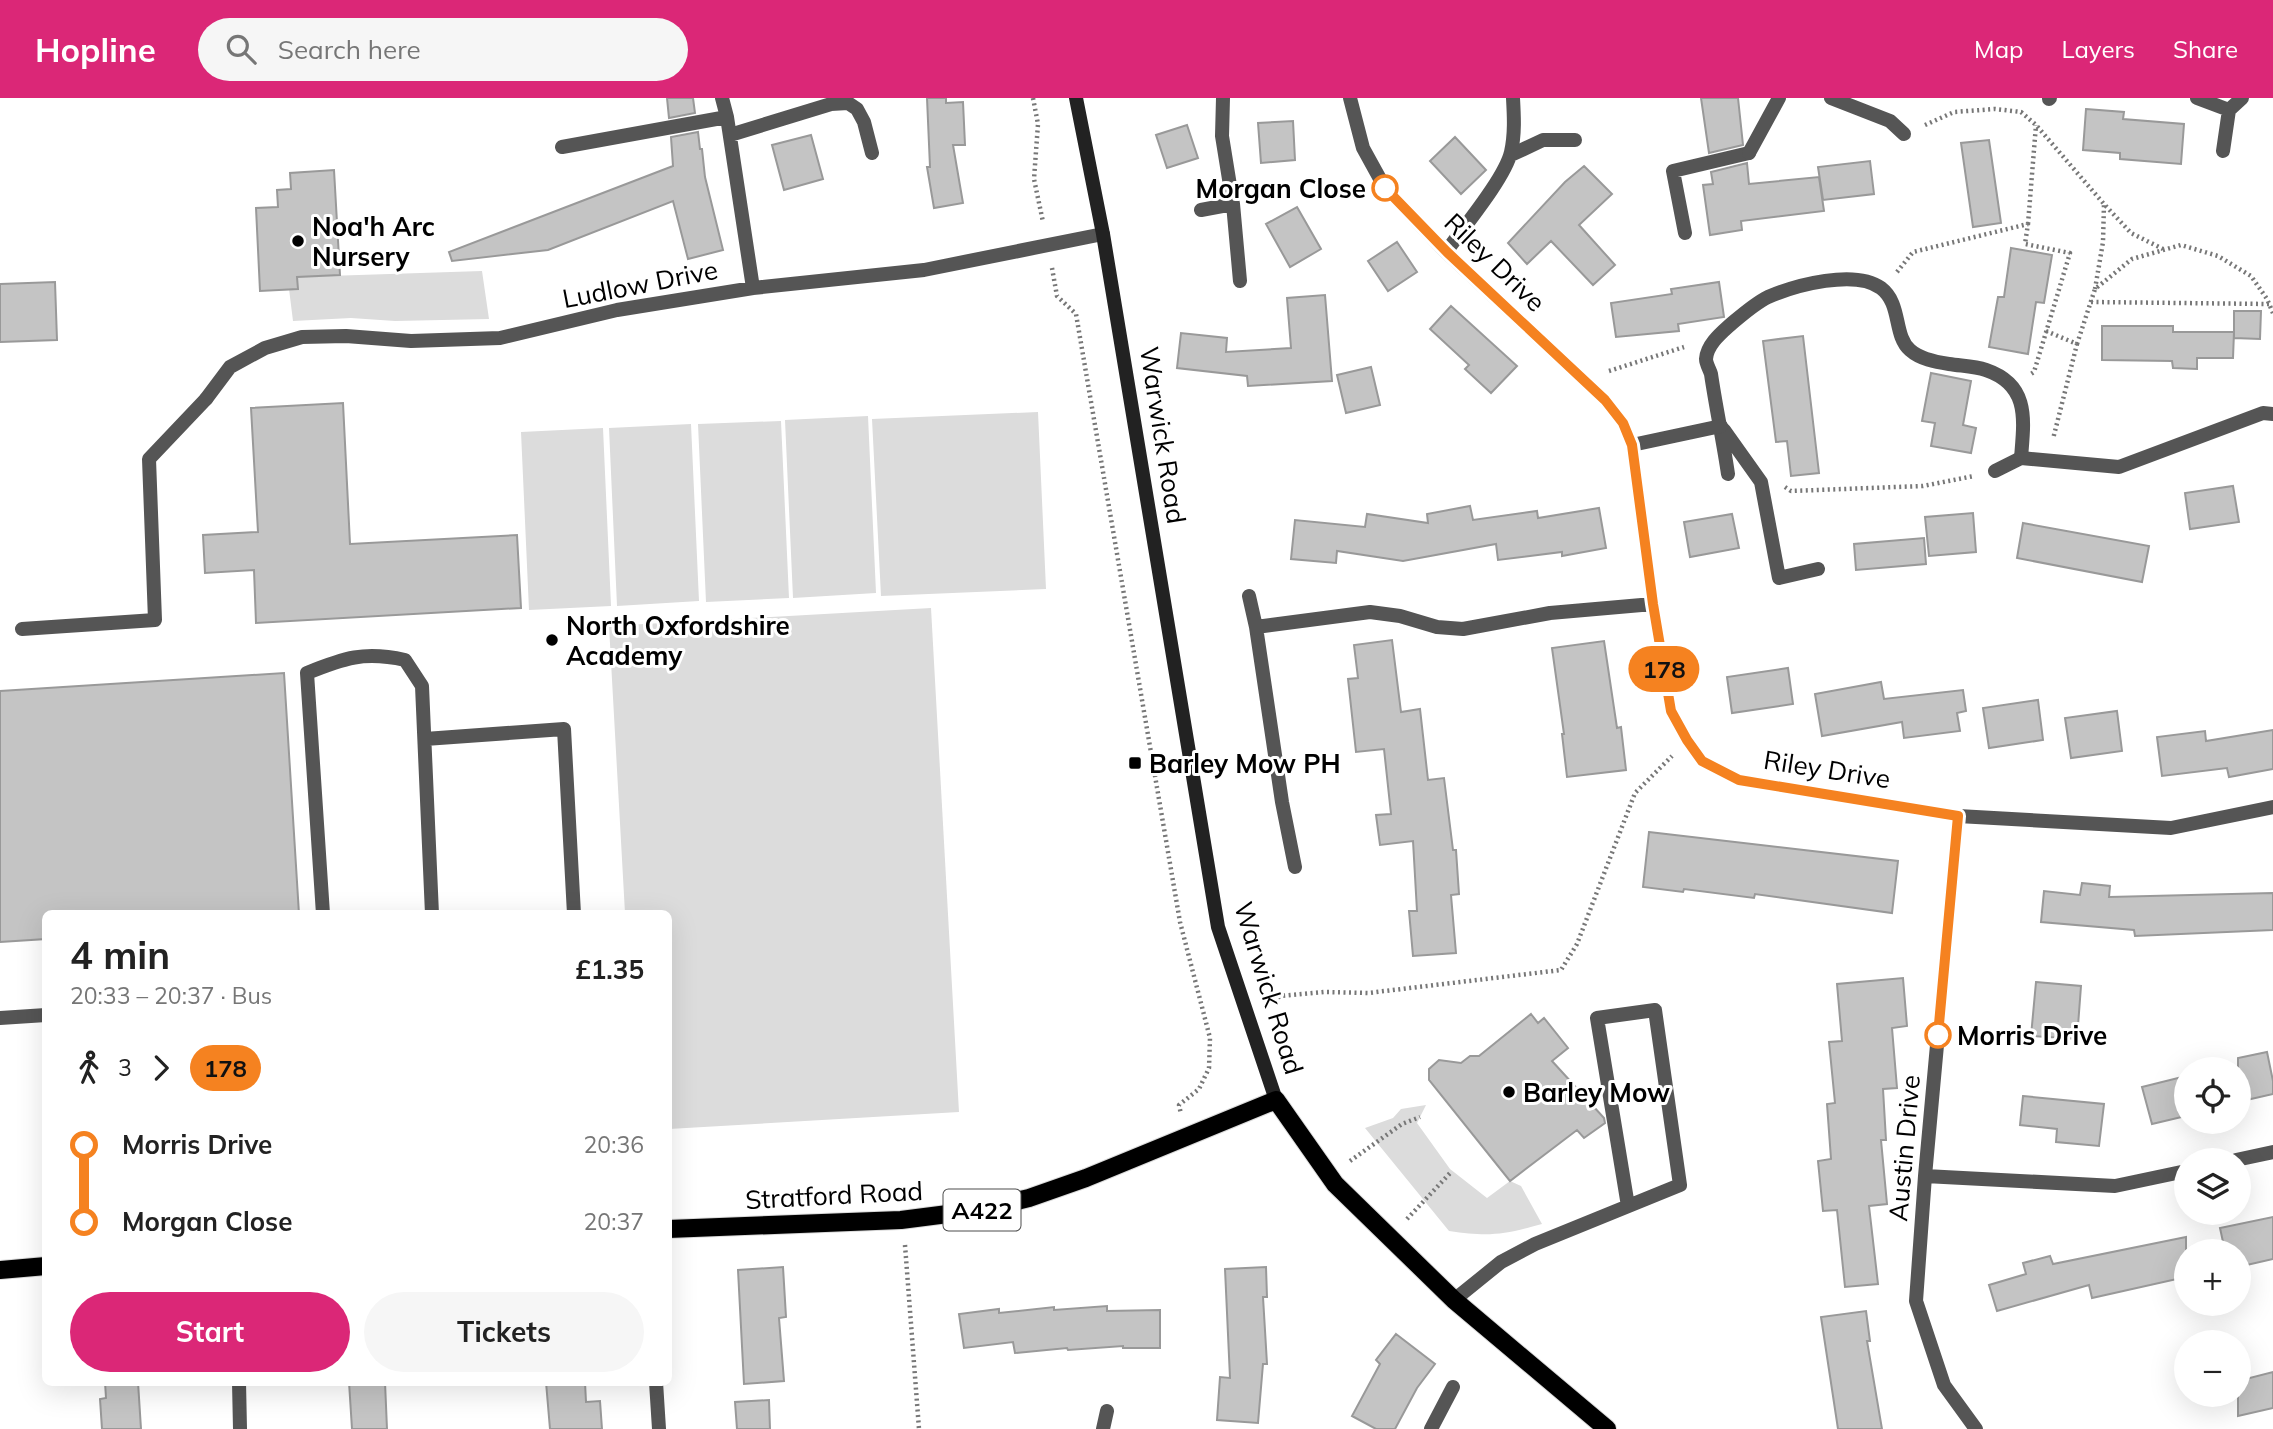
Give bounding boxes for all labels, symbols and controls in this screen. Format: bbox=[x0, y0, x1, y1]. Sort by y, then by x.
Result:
search box bbox=[198, 18, 688, 81]
text: Hopline bbox=[35, 29, 156, 70]
icon: search bbox=[222, 30, 260, 68]
text: Search here bbox=[278, 33, 421, 66]
text: Map bbox=[1974, 34, 2023, 64]
text: Layers bbox=[2061, 34, 2135, 64]
text: Share bbox=[2173, 34, 2238, 64]
place label: Morgan Close bbox=[1196, 172, 1366, 205]
marker: Morgan Close bbox=[1372, 175, 1398, 201]
street label: Riley Drive bbox=[1438, 206, 1552, 318]
place label: Noa'h Arc Nursery bbox=[312, 210, 435, 273]
marker: Noa'h Arc Nursery bbox=[290, 233, 306, 249]
street label: Ludlow Drive bbox=[560, 253, 720, 315]
street label: Warwick Road bbox=[1133, 344, 1193, 526]
place label: North Oxfordshire Academy bbox=[566, 609, 790, 672]
marker: North Oxfordshire Academy bbox=[544, 632, 560, 648]
line badge: 178 bbox=[1624, 646, 1704, 692]
text: 178 bbox=[1642, 654, 1686, 684]
street label: Riley Drive bbox=[1761, 743, 1893, 795]
place label: Barley Mow PH bbox=[1149, 747, 1341, 780]
marker: Barley Mow PH bbox=[1127, 755, 1143, 771]
street label: Warwick Road bbox=[1227, 898, 1311, 1078]
text: 4 min bbox=[70, 931, 170, 979]
text: £1.35 bbox=[575, 953, 644, 986]
text: 20:33 – 20:37 · Bus bbox=[70, 981, 272, 1010]
place label: Morris Drive bbox=[1957, 1019, 2107, 1052]
marker: Morris Drive bbox=[1925, 1022, 1951, 1048]
icon: walk bbox=[70, 1049, 108, 1087]
icon: forward bbox=[142, 1049, 180, 1087]
text: 3 bbox=[118, 1053, 132, 1082]
text: 178 bbox=[204, 1053, 247, 1083]
map controls bbox=[2174, 1057, 2251, 1407]
button: locate bbox=[2174, 1057, 2251, 1134]
street label: Austin Drive bbox=[1881, 1073, 1927, 1223]
place label: Barley Mow bbox=[1523, 1076, 1670, 1109]
marker: Barley Mow bbox=[1501, 1084, 1517, 1100]
text: Morris Drive bbox=[122, 1128, 272, 1161]
text: 20:36 bbox=[584, 1130, 644, 1159]
button: layers bbox=[2174, 1148, 2251, 1225]
street label: Stratford Road bbox=[744, 1174, 924, 1216]
road number: A422 bbox=[944, 1190, 1020, 1230]
text: Morgan Close bbox=[122, 1205, 292, 1238]
text: 20:37 bbox=[584, 1207, 644, 1236]
button: + bbox=[2174, 1239, 2251, 1316]
button: Start bbox=[70, 1292, 350, 1372]
button: Tickets bbox=[364, 1292, 644, 1372]
button: − bbox=[2174, 1330, 2251, 1407]

